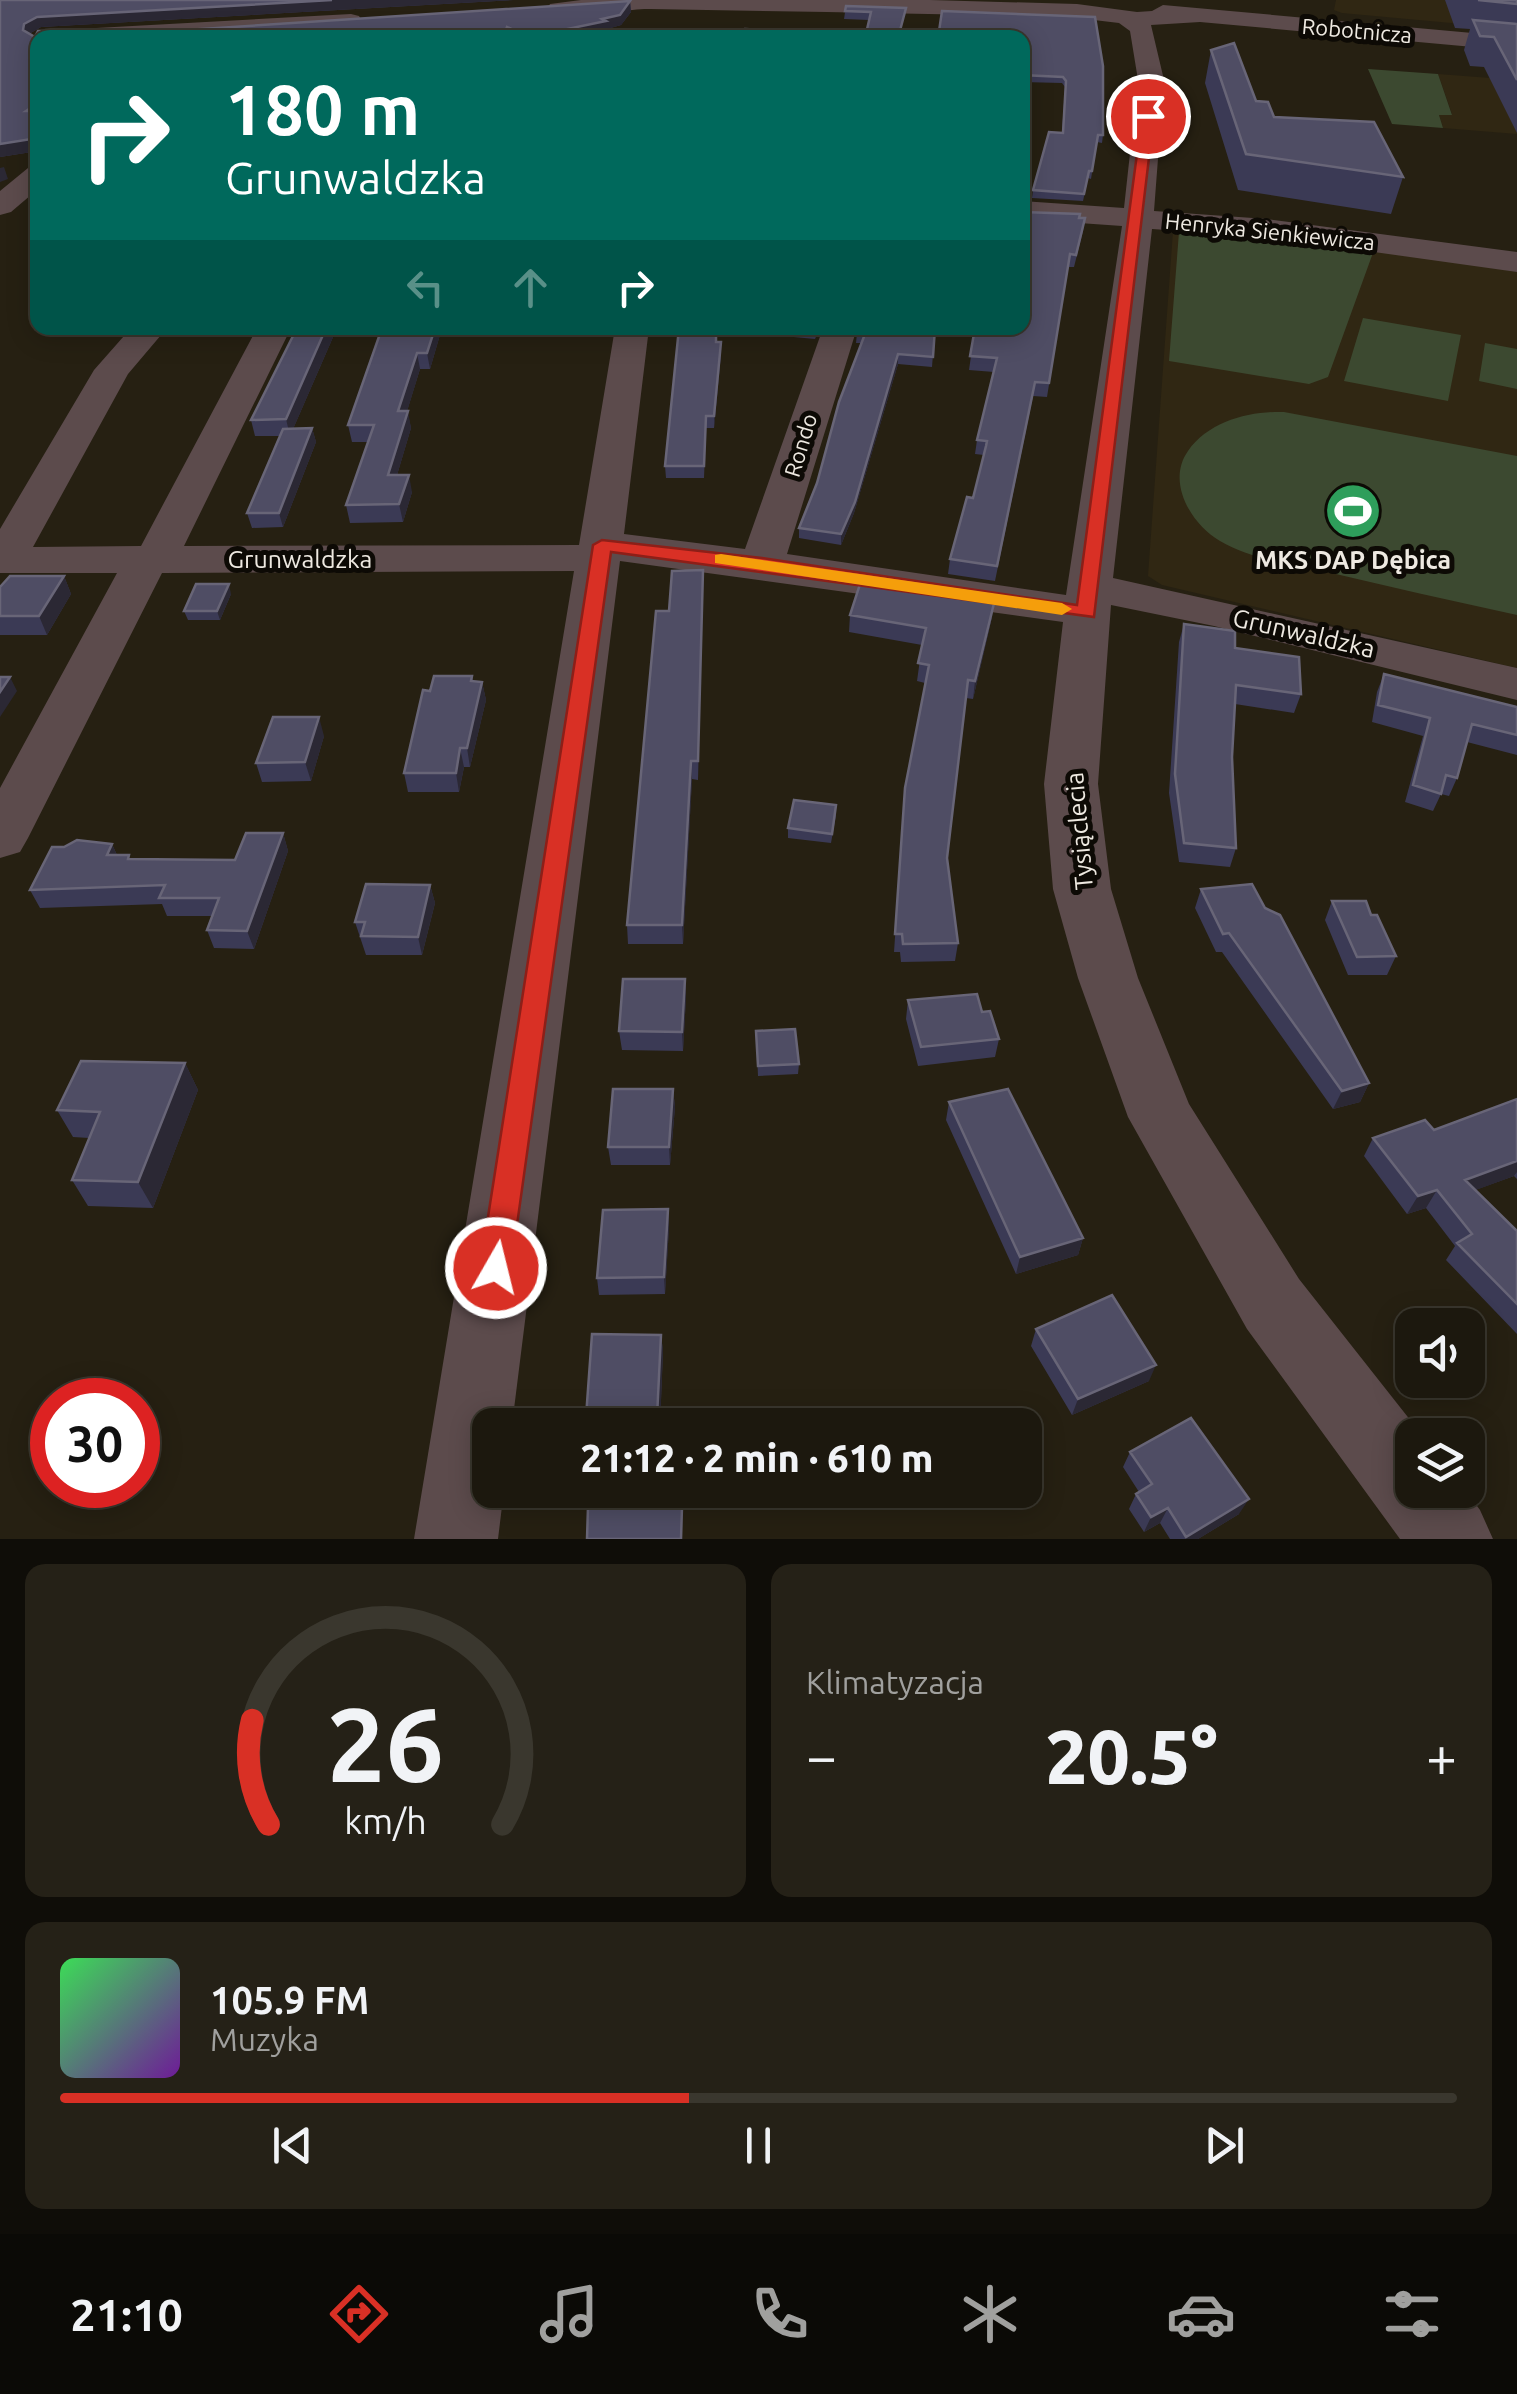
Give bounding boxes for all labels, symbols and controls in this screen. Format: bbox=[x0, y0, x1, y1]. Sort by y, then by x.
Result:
street label: Robotnicza bbox=[1301, 13, 1413, 47]
icon: right bbox=[60, 70, 190, 200]
text: 180 m bbox=[225, 70, 420, 148]
pin bbox=[1106, 74, 1191, 159]
icon: arrive bbox=[1121, 89, 1176, 144]
text: Grunwaldzka bbox=[225, 152, 486, 203]
street label: Henryka Sienkiewicza bbox=[1164, 208, 1376, 254]
icon: left bbox=[398, 260, 453, 315]
icon: ahead bbox=[503, 260, 558, 315]
icon: right bbox=[608, 260, 663, 315]
street label: Rondo bbox=[779, 410, 821, 480]
sports icon: MKS DAP Dębica bbox=[1323, 481, 1383, 541]
street label: Grunwaldzka bbox=[228, 545, 372, 573]
place label: MKS DAP Dębica bbox=[1255, 546, 1451, 574]
street label: Grunwaldzka bbox=[1230, 603, 1378, 663]
street label: Tysiąclecia bbox=[1060, 771, 1098, 891]
position arrow bbox=[444, 1216, 548, 1320]
map controls bbox=[1395, 1308, 1485, 1508]
button: sound bbox=[1395, 1308, 1485, 1398]
speed limit sign: 30 bbox=[30, 1378, 160, 1508]
button: layers bbox=[1395, 1418, 1485, 1508]
text: 21:12 · 2 min · 610 m bbox=[580, 1437, 934, 1479]
text: Klimatyzacja bbox=[806, 1664, 984, 1700]
text: 26 bbox=[327, 1685, 444, 1802]
text: 20.5° bbox=[1045, 1714, 1218, 1798]
text: − bbox=[806, 1725, 837, 1786]
text: + bbox=[1426, 1725, 1457, 1786]
text: km/h bbox=[344, 1801, 427, 1841]
text: 105.9 FM bbox=[210, 1979, 369, 2021]
text: Muzyka bbox=[210, 2021, 319, 2057]
icon: previous bbox=[265, 2118, 320, 2173]
icon: pause bbox=[731, 2118, 786, 2173]
icon: next bbox=[1197, 2118, 1252, 2173]
icon: directions bbox=[324, 2279, 394, 2349]
icon: music bbox=[534, 2279, 604, 2349]
icon: phone bbox=[745, 2279, 815, 2349]
icon: climate bbox=[955, 2279, 1025, 2349]
icon: car bbox=[1166, 2279, 1236, 2349]
icon: filters bbox=[1377, 2279, 1447, 2349]
text: 21:10 bbox=[70, 2289, 183, 2340]

